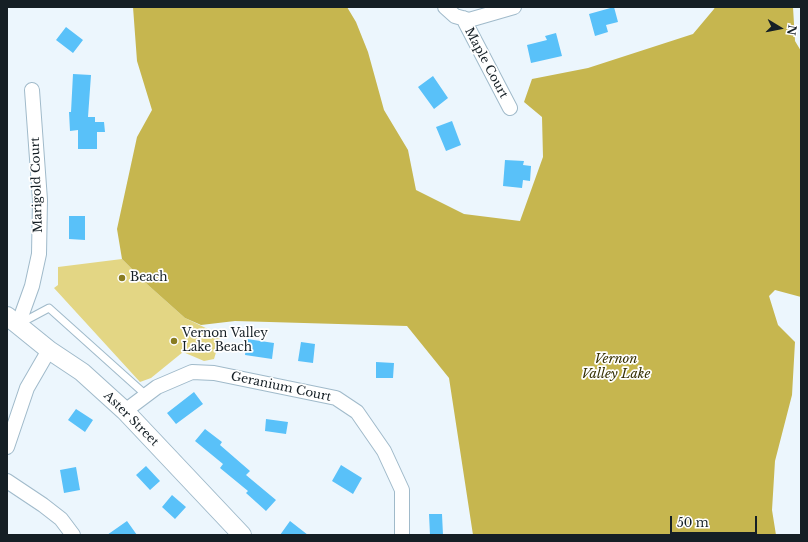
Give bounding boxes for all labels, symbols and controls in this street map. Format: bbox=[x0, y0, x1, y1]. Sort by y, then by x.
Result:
north arrow bbox=[760, 8, 800, 48]
text: N bbox=[784, 24, 800, 36]
street label: Maple Court bbox=[461, 25, 511, 101]
street label: Marigold Court bbox=[28, 137, 46, 233]
place label: Beach bbox=[130, 271, 167, 285]
marker: Beach bbox=[117, 273, 127, 283]
place label: Vernon Valley Lake Beach bbox=[182, 327, 268, 355]
marker: Vernon Valley Lake Beach bbox=[169, 336, 179, 346]
water label: Vernon Valley Lake bbox=[582, 351, 650, 382]
street label: Geranium Court bbox=[230, 369, 332, 405]
street label: Aster Street bbox=[101, 389, 161, 449]
scale bar bbox=[672, 508, 759, 534]
text: 50 m bbox=[677, 515, 709, 530]

